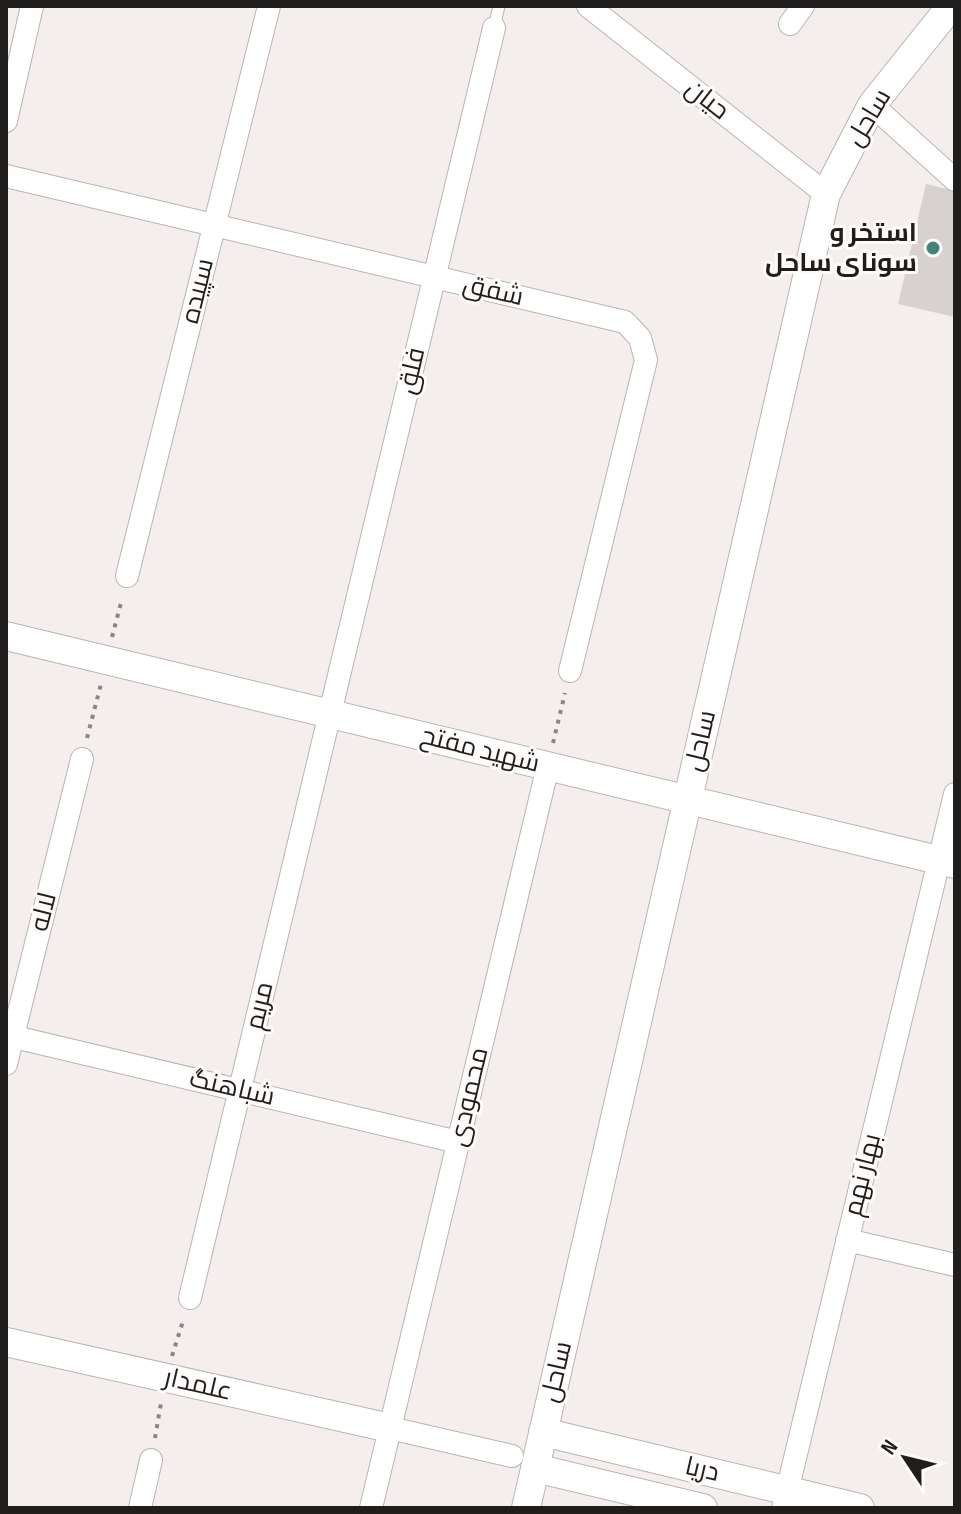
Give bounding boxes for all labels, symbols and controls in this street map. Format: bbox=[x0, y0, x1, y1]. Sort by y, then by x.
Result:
street label: حیان bbox=[679, 73, 735, 127]
street label: ساحل bbox=[840, 84, 898, 152]
place label: استخر و سونای ساحل bbox=[765, 218, 917, 279]
marker: استخر و سونای ساحل bbox=[924, 239, 942, 257]
street label: سپیده bbox=[175, 255, 221, 327]
street label: شفق bbox=[460, 269, 526, 313]
street label: فلق bbox=[392, 345, 432, 397]
street label: ساحل bbox=[679, 707, 723, 775]
street label: شهید مفتح bbox=[417, 720, 543, 780]
street label: لاله bbox=[24, 889, 64, 935]
street label: مریم bbox=[239, 979, 282, 1033]
street label: محمودی bbox=[443, 1044, 495, 1150]
street label: شباهنگ bbox=[186, 1063, 278, 1113]
street label: بهار نهم bbox=[838, 1131, 889, 1220]
street label: ساحل bbox=[535, 1338, 579, 1406]
street label: علمدار bbox=[159, 1362, 235, 1408]
north arrow bbox=[865, 1418, 945, 1498]
text: N bbox=[875, 1435, 904, 1460]
street label: دریا bbox=[682, 1451, 722, 1489]

